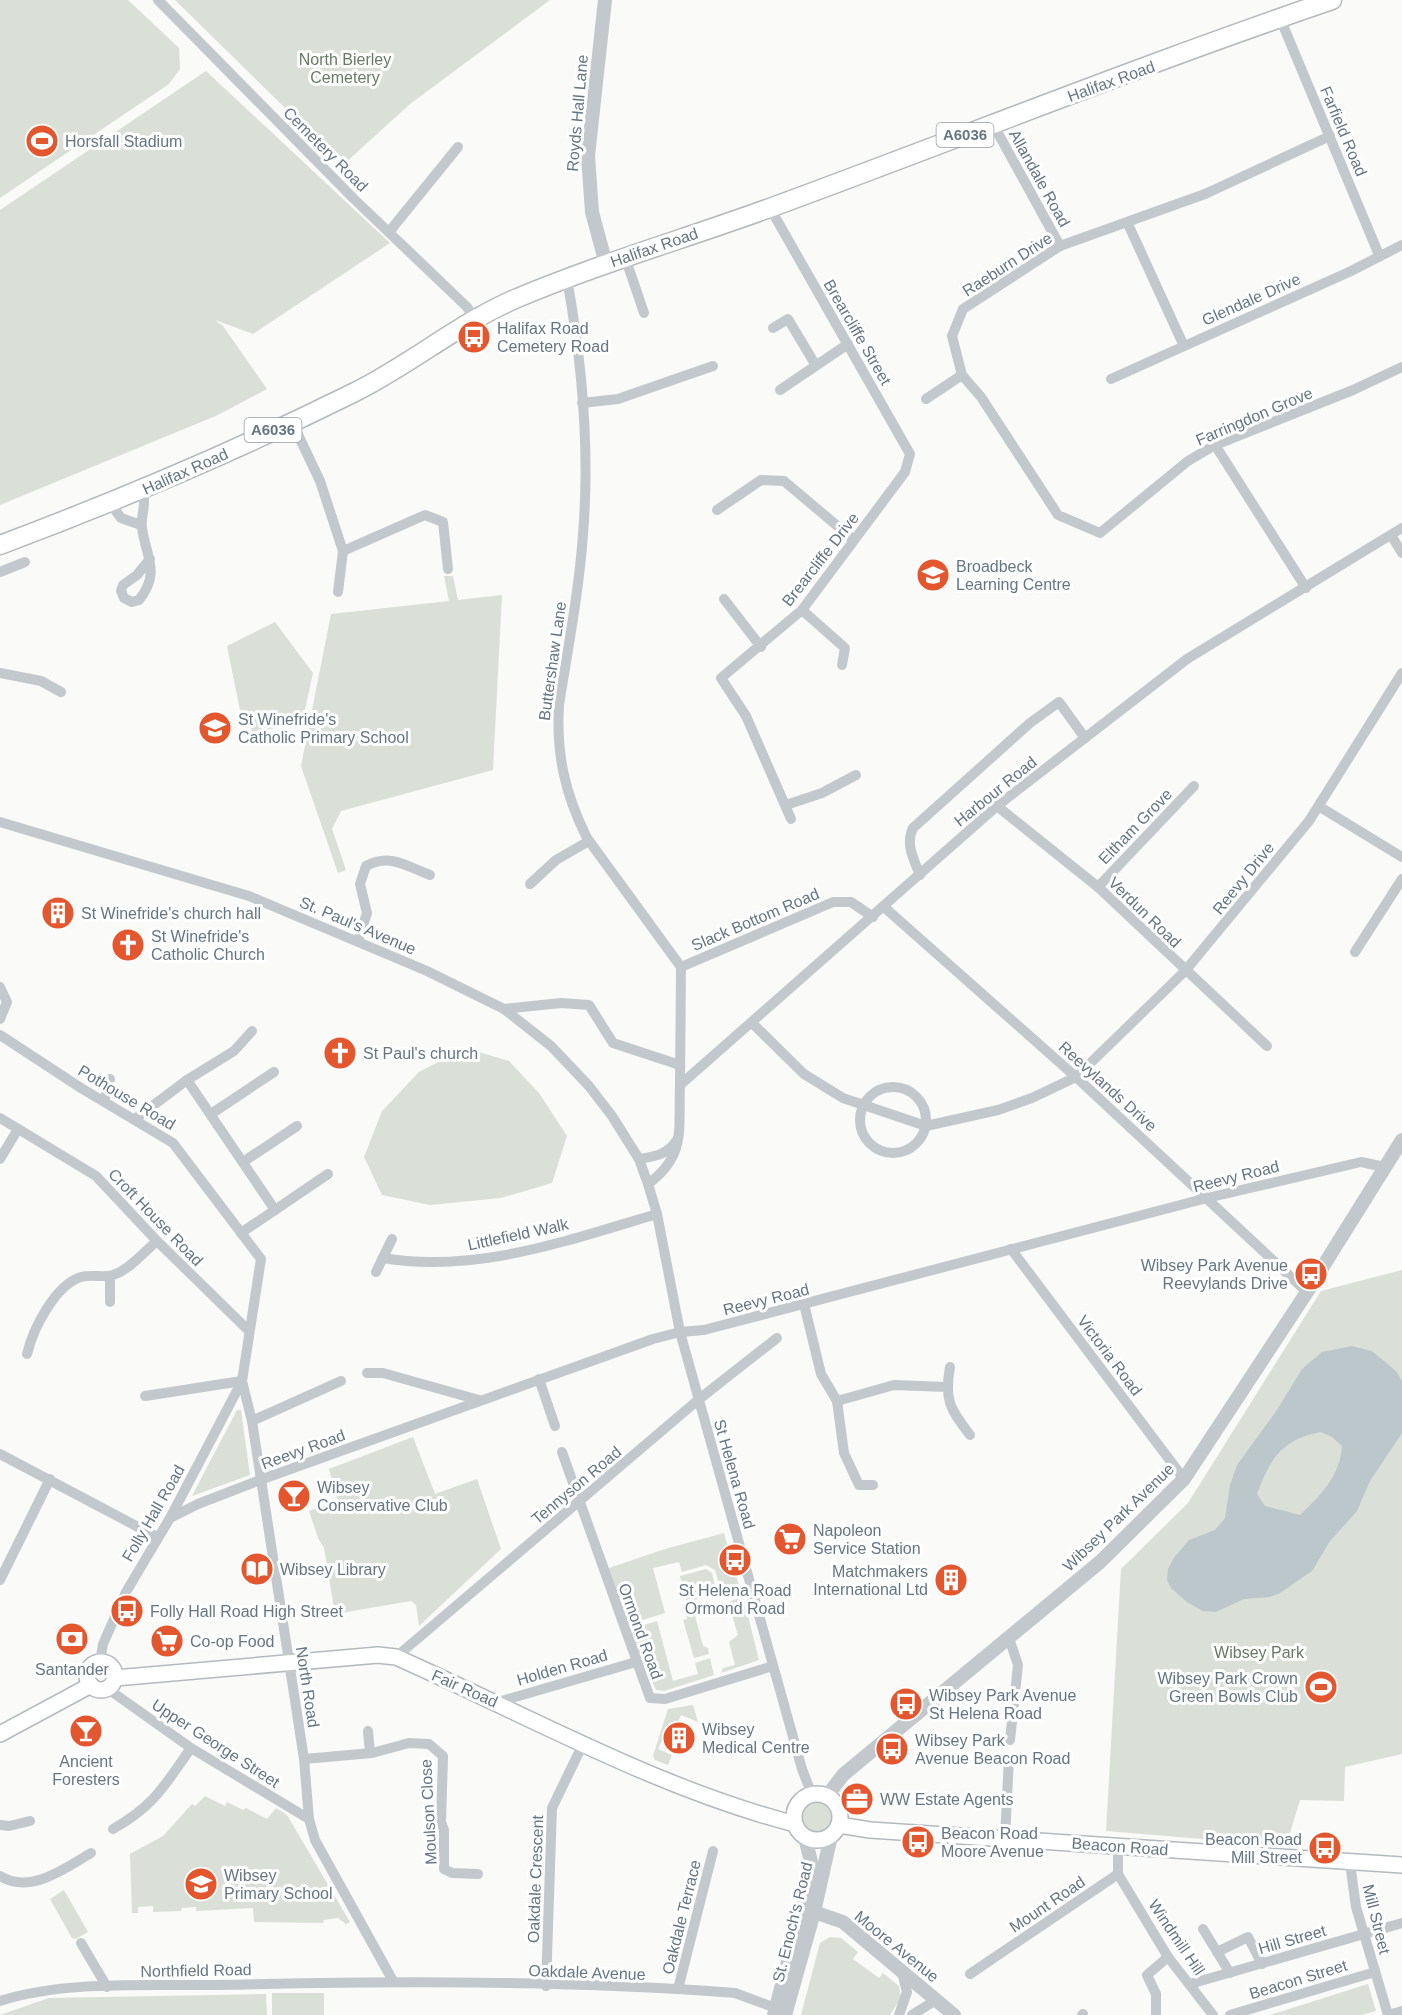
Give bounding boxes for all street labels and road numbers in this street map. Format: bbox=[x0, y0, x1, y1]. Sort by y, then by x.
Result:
street label: Royds Hall Lane bbox=[564, 54, 591, 172]
street label: Halifax Road bbox=[1065, 58, 1157, 105]
street label: Farfield Road bbox=[1317, 84, 1370, 179]
street label: Cemetery Road bbox=[280, 104, 371, 195]
road number: A6036 bbox=[936, 123, 994, 147]
street label: Allandale Road bbox=[1006, 127, 1073, 230]
street label: Halifax Road bbox=[608, 225, 700, 270]
street label: Raeburn Drive bbox=[959, 229, 1055, 300]
street label: Glendale Drive bbox=[1199, 270, 1303, 329]
street label: Brearcliffe Street bbox=[820, 277, 895, 388]
street label: Farringdon Grove bbox=[1193, 384, 1315, 449]
road number: A6036 bbox=[244, 418, 302, 442]
street label: Halifax Road bbox=[140, 445, 231, 498]
street label: Brearcliffe Drive bbox=[779, 509, 862, 609]
street label: Buttershaw Lane bbox=[536, 600, 569, 722]
street label: Harbour Road bbox=[951, 753, 1040, 830]
street label: Eltham Grove bbox=[1095, 785, 1176, 867]
street label: Reevy Drive bbox=[1209, 839, 1277, 918]
street label: Verdun Road bbox=[1105, 874, 1184, 951]
street label: Slack Bottom Road bbox=[689, 885, 822, 954]
street label: St. Paul's Avenue bbox=[297, 893, 419, 958]
street label: Reevylands Drive bbox=[1055, 1038, 1160, 1135]
street label: Pothouse Road bbox=[75, 1062, 178, 1133]
street label: Reevy Road bbox=[1191, 1158, 1281, 1195]
street label: Croft House Road bbox=[105, 1165, 206, 1269]
street label: Littlefield Walk bbox=[466, 1215, 571, 1253]
street label: Reevy Road bbox=[721, 1281, 811, 1318]
street label: Victoria Road bbox=[1074, 1312, 1145, 1399]
street label: St Helena Road bbox=[711, 1417, 758, 1531]
street label: Reevy Road bbox=[259, 1426, 347, 1473]
street label: Tennyson Road bbox=[528, 1443, 624, 1528]
street label: Wibsey Park Avenue bbox=[1059, 1460, 1177, 1575]
street label: Folly Hall Road bbox=[119, 1462, 188, 1564]
street label: Ormond Road bbox=[615, 1581, 666, 1681]
street label: North Road bbox=[293, 1645, 322, 1729]
street label: Holden Road bbox=[515, 1646, 609, 1689]
street label: Fair Road bbox=[429, 1666, 500, 1711]
street label: Upper George Street bbox=[149, 1696, 283, 1791]
street label: Moulson Close bbox=[417, 1759, 440, 1865]
street label: Oakdale Crescent bbox=[525, 1814, 546, 1943]
street label: Beacon Road bbox=[1071, 1835, 1169, 1858]
street label: Oakdale Terrace bbox=[659, 1858, 704, 1976]
street label: St. Enoch's Road bbox=[769, 1860, 816, 1984]
street label: Mount Road bbox=[1006, 1873, 1088, 1936]
street label: Mill Street bbox=[1360, 1883, 1393, 1956]
street label: Windmill Hill bbox=[1145, 1896, 1208, 1978]
street label: Moore Avenue bbox=[851, 1907, 942, 1985]
street label: Hill Street bbox=[1256, 1922, 1328, 1957]
street label: Beacon Street bbox=[1247, 1956, 1350, 2002]
street label: Northfield Road bbox=[140, 1961, 252, 1980]
street label: Oakdale Avenue bbox=[528, 1962, 646, 1983]

